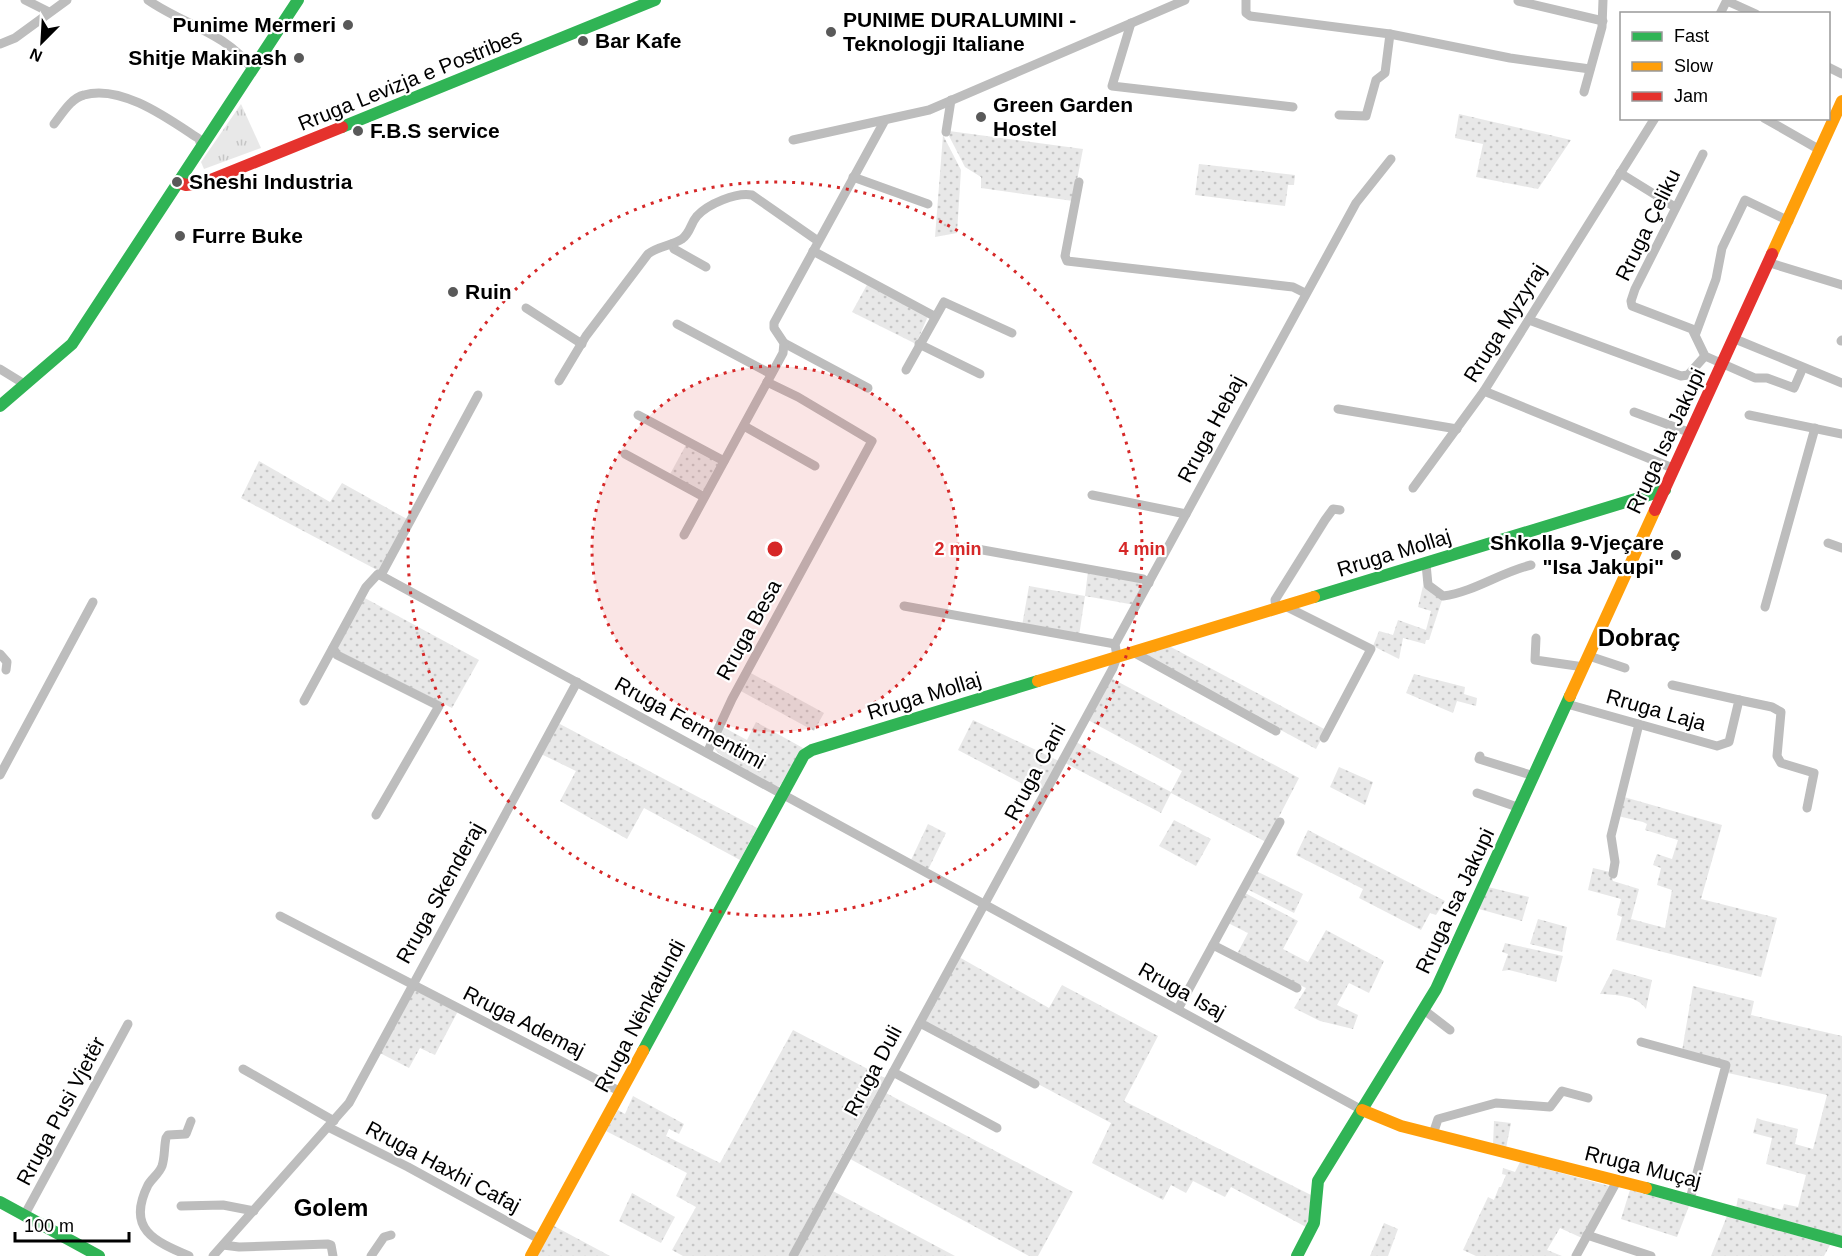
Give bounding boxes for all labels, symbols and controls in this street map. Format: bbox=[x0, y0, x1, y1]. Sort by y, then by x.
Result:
place label: PUNIME DURALUMINI - Teknologji Italiane bbox=[843, 8, 1076, 55]
north arrow bbox=[12, 12, 72, 72]
legend bbox=[1620, 12, 1830, 120]
place label: Punime Mermeri bbox=[173, 13, 336, 36]
marker: Punime Mermeri bbox=[341, 18, 355, 32]
street label: Rruga Levizja e Postribes bbox=[295, 24, 525, 135]
marker: PUNIME DURALUMINI - Teknologji Italiane bbox=[824, 25, 838, 39]
text: Fast bbox=[1674, 26, 1709, 46]
place label: Bar Kafe bbox=[595, 29, 681, 52]
marker: Bar Kafe bbox=[576, 34, 590, 48]
text: N bbox=[27, 45, 45, 65]
place label: Shitje Makinash bbox=[128, 46, 287, 69]
marker: Shitje Makinash bbox=[292, 51, 306, 65]
text: Slow bbox=[1674, 56, 1714, 76]
text: Jam bbox=[1674, 86, 1708, 106]
place label: Green Garden Hostel bbox=[993, 93, 1133, 140]
marker: Green Garden Hostel bbox=[974, 110, 988, 124]
place label: F.B.S service bbox=[370, 119, 500, 142]
marker: F.B.S service bbox=[351, 124, 365, 138]
street label: Rruga Çeliku bbox=[1611, 165, 1684, 284]
place label: Sheshi Industria bbox=[189, 170, 353, 193]
marker: Sheshi Industria bbox=[170, 175, 184, 189]
place label: Furre Buke bbox=[192, 224, 303, 247]
marker: Furre Buke bbox=[173, 229, 187, 243]
street label: Rruga Myzyraj bbox=[1459, 259, 1550, 386]
place label: Ruin bbox=[465, 280, 512, 303]
marker: Ruin bbox=[446, 285, 460, 299]
street label: Rruga Isa Jakupi bbox=[1622, 365, 1709, 517]
street label: Rruga Hebaj bbox=[1173, 371, 1248, 486]
street label: Rruga Mollaj bbox=[1334, 524, 1454, 581]
place label: Shkolla 9-Vjeçare "Isa Jakupi" bbox=[1490, 531, 1664, 578]
centre of rings bbox=[765, 539, 785, 559]
text: 2 min bbox=[934, 539, 982, 559]
text: 4 min bbox=[1118, 539, 1166, 559]
marker: Shkolla 9-Vjeçare "Isa Jakupi" bbox=[1669, 548, 1683, 562]
street label: Rruga Besa bbox=[712, 575, 786, 684]
district label: Dobraç bbox=[1598, 624, 1680, 651]
street label: Rruga Mollaj bbox=[864, 667, 984, 724]
street label: Rruga Fermentimi bbox=[611, 672, 769, 773]
street label: Rruga Laja bbox=[1604, 684, 1709, 735]
street label: Rruga Cani bbox=[999, 719, 1070, 824]
street label: Rruga Skenderaj bbox=[391, 818, 488, 967]
street label: Rruga Isa Jakupi bbox=[1411, 825, 1498, 977]
street label: Rruga Nënkatundi bbox=[590, 936, 689, 1096]
street label: Rruga Isaj bbox=[1135, 957, 1230, 1024]
street label: Rruga Ademaj bbox=[460, 981, 589, 1062]
street label: Rruga Duli bbox=[839, 1022, 906, 1120]
street label: Rruga Pusi Vjetër bbox=[12, 1033, 109, 1189]
street label: Rruga Haxhi Cafaj bbox=[362, 1116, 524, 1217]
street label: Rruga Muçaj bbox=[1583, 1141, 1704, 1192]
district label: Golem bbox=[294, 1194, 368, 1221]
scale bar bbox=[15, 1205, 129, 1243]
text: 100 m bbox=[24, 1216, 74, 1236]

